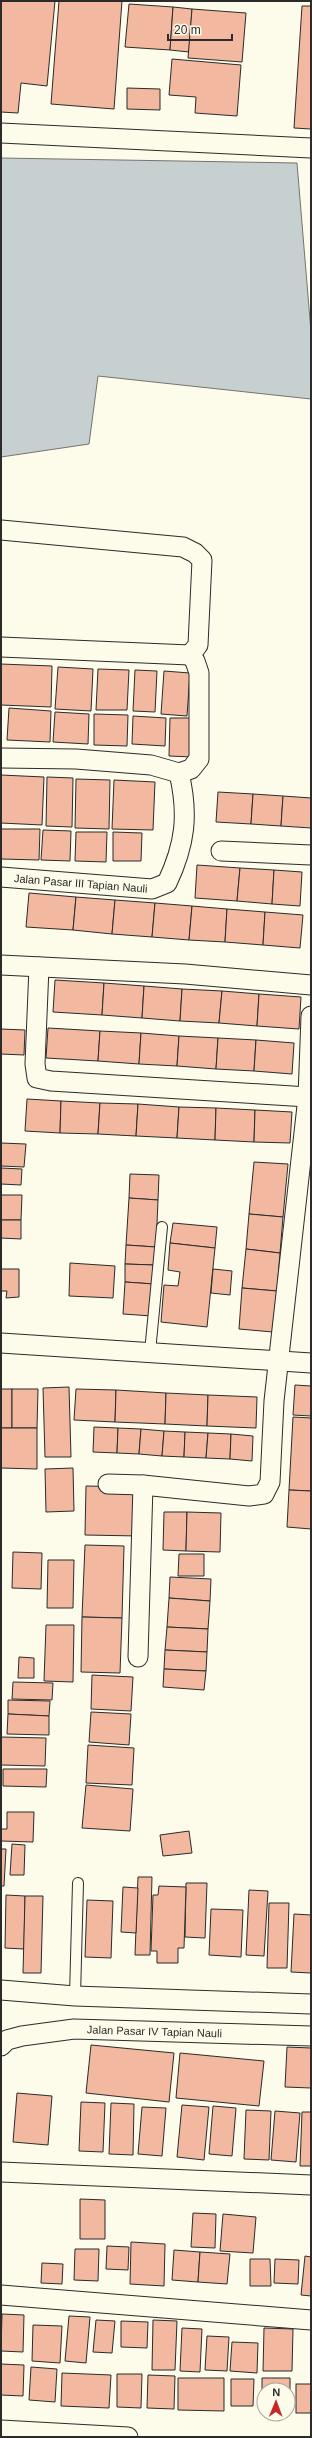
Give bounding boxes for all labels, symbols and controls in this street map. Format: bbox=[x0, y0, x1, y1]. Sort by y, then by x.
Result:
scale bar bbox=[168, 16, 232, 42]
text: 20 m bbox=[174, 23, 201, 37]
street label: Jalan Pasar III Tapian Nauli bbox=[14, 872, 148, 895]
street label: Jalan Pasar IV Tapian Nauli bbox=[87, 2023, 222, 2039]
north arrow bbox=[256, 2382, 296, 2422]
text: N bbox=[272, 2386, 280, 2398]

